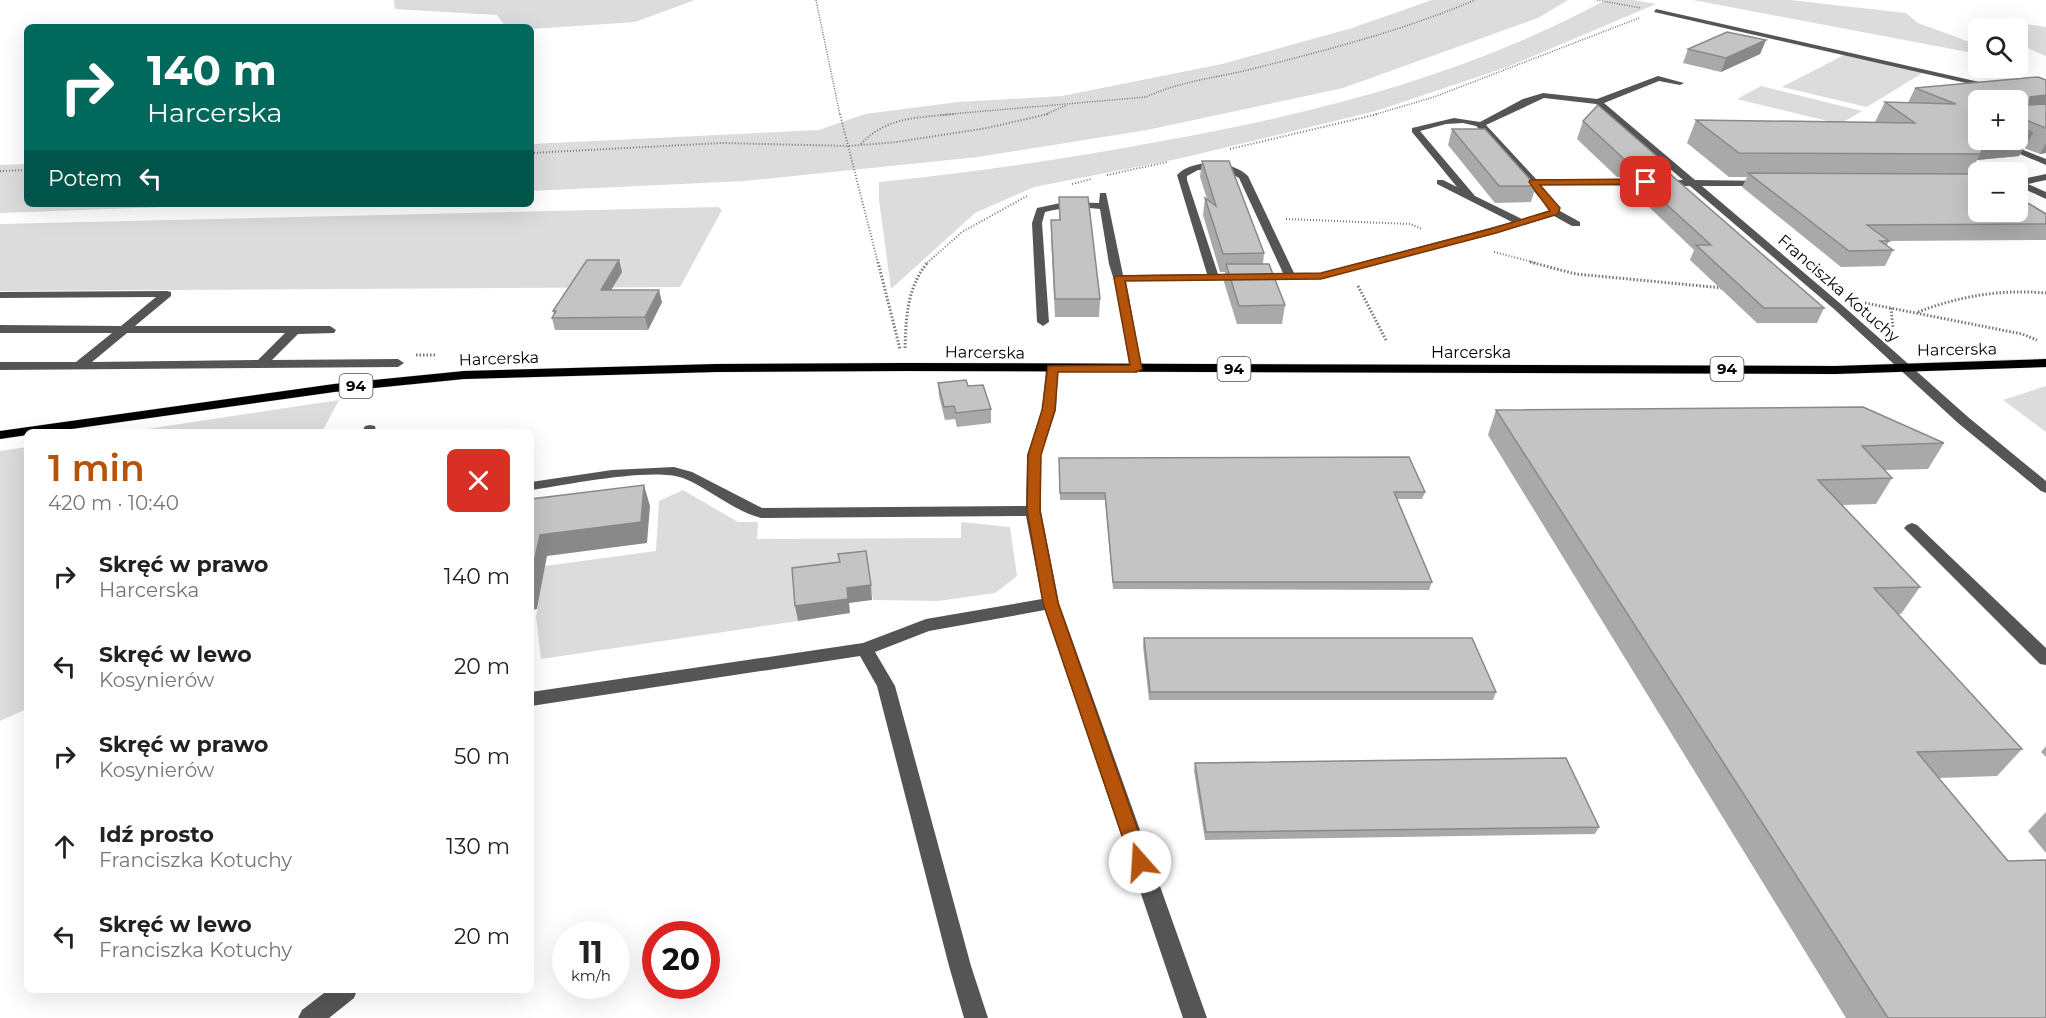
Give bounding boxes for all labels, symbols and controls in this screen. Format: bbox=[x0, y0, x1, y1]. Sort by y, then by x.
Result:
map controls bbox=[1968, 18, 2028, 222]
button: search bbox=[1968, 18, 2028, 78]
text: 140 m bbox=[147, 44, 277, 96]
icon: right bbox=[48, 48, 126, 126]
button: + bbox=[1968, 90, 2028, 150]
text: Harcerska bbox=[147, 96, 282, 129]
pin bbox=[1620, 156, 1671, 207]
icon: left bbox=[134, 162, 167, 195]
button: − bbox=[1968, 162, 2028, 222]
text: Potem bbox=[48, 165, 122, 192]
icon: arrive bbox=[1629, 165, 1662, 198]
street label: Franciszka Kotuchy bbox=[1774, 231, 1903, 346]
street label: Harcerska bbox=[1917, 339, 1997, 360]
street label: Harcerska bbox=[945, 342, 1025, 363]
street label: Harcerska bbox=[1431, 343, 1511, 362]
street label: Harcerska bbox=[459, 348, 539, 369]
road number: 94 bbox=[1218, 357, 1250, 381]
road number: 94 bbox=[1710, 357, 1744, 381]
road number: 94 bbox=[340, 374, 372, 398]
text: 1 min bbox=[48, 446, 145, 490]
button: close bbox=[447, 449, 510, 512]
text: 420 m · 10:40 bbox=[48, 491, 179, 515]
text: Skręć w prawo bbox=[99, 551, 268, 578]
icon: right bbox=[48, 560, 81, 593]
text: 140 m bbox=[444, 563, 510, 590]
text: Harcerska bbox=[99, 578, 199, 602]
text: Skręć w lewo bbox=[99, 641, 252, 668]
icon: left bbox=[48, 650, 81, 683]
text: 20 m bbox=[454, 653, 510, 680]
text: Kosynierów bbox=[99, 668, 214, 692]
text: Skręć w prawo bbox=[99, 731, 268, 758]
icon: right bbox=[48, 740, 81, 773]
text: 50 m bbox=[454, 743, 510, 770]
text: Kosynierów bbox=[99, 758, 214, 782]
text: Idź prosto bbox=[99, 821, 214, 848]
icon: ahead bbox=[48, 830, 81, 863]
position arrow bbox=[1108, 830, 1172, 894]
text: 130 m bbox=[446, 833, 510, 860]
text: Franciszka Kotuchy bbox=[99, 848, 292, 872]
text: Skręć w lewo bbox=[99, 911, 252, 938]
icon: left bbox=[48, 920, 81, 953]
speed limit sign: 20 bbox=[642, 921, 720, 999]
text: 20 m bbox=[454, 923, 510, 950]
text: 11 bbox=[579, 934, 603, 971]
text: Franciszka Kotuchy bbox=[99, 938, 292, 962]
text: km/h bbox=[571, 966, 611, 985]

